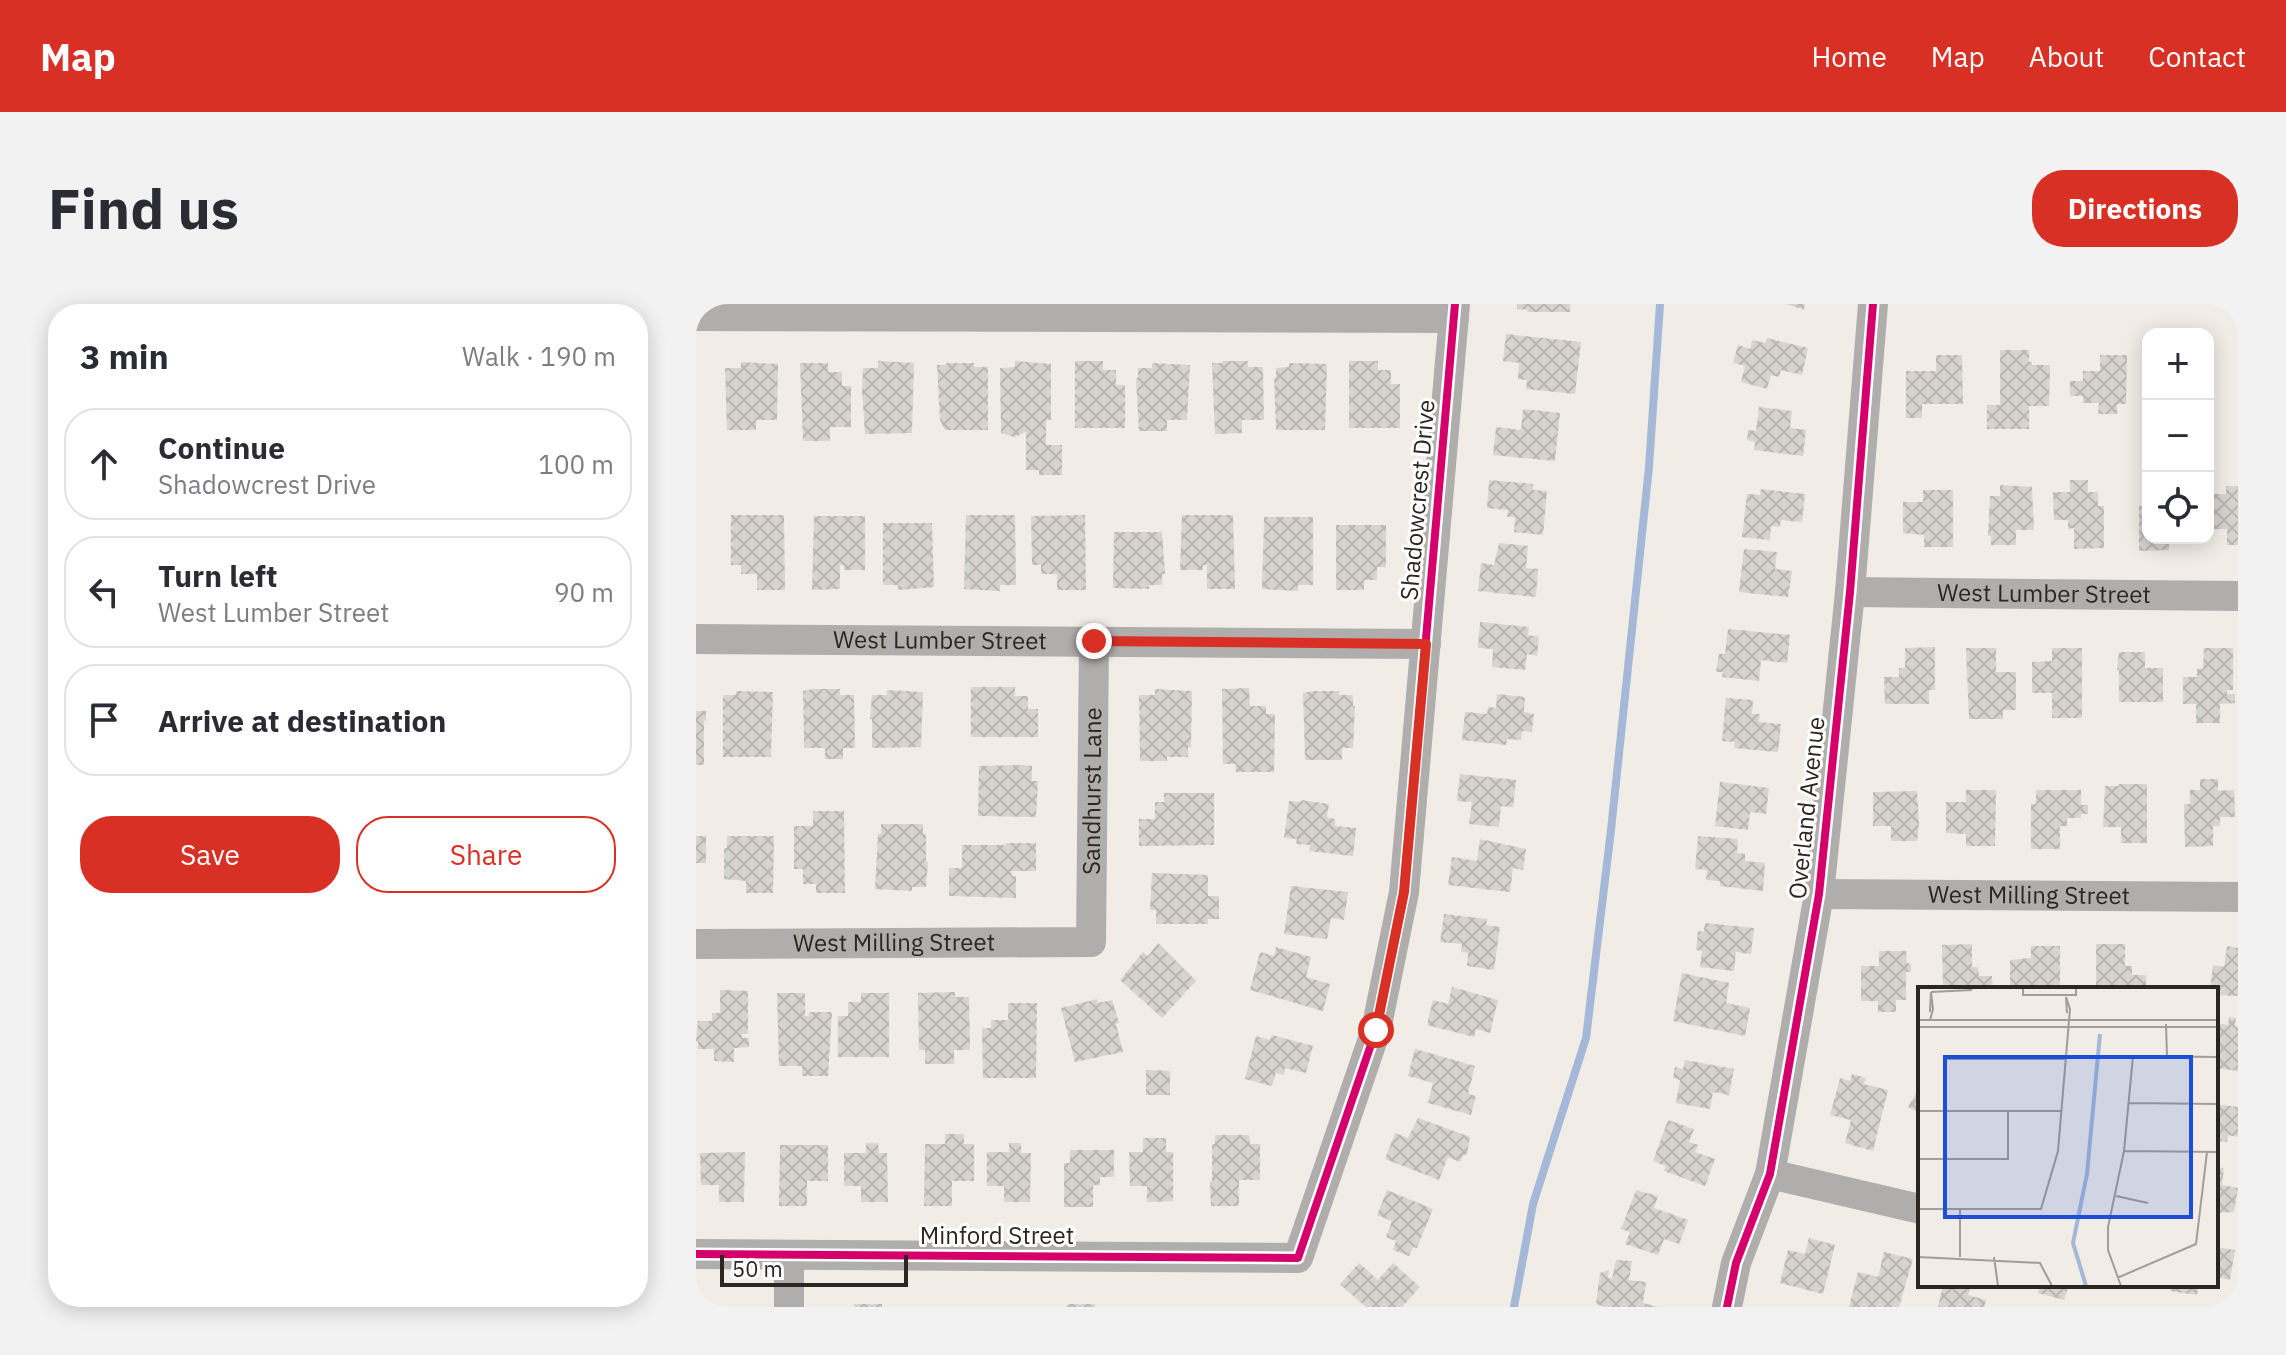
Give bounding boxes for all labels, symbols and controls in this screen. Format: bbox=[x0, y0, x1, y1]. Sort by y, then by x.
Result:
text: Map bbox=[40, 32, 116, 81]
text: Home bbox=[1811, 38, 1887, 75]
text: Map bbox=[1931, 38, 1985, 75]
text: About bbox=[2029, 38, 2104, 75]
text: Contact bbox=[2148, 38, 2246, 75]
button: Directions bbox=[2032, 170, 2238, 247]
text: Find us bbox=[48, 172, 239, 244]
map controls bbox=[2142, 328, 2214, 544]
button: + bbox=[2142, 328, 2214, 400]
text: 3 min bbox=[80, 334, 169, 378]
text: Walk · 190 m bbox=[462, 339, 616, 373]
street label: Shadowcrest Drive bbox=[1392, 398, 1442, 602]
button: − bbox=[2142, 400, 2214, 472]
text: Continue bbox=[158, 428, 285, 467]
icon: ahead bbox=[82, 442, 126, 486]
text: 100 m bbox=[538, 447, 614, 481]
text: Shadowcrest Drive bbox=[158, 467, 376, 501]
button: locate bbox=[2142, 472, 2214, 544]
text: Turn left bbox=[158, 556, 277, 595]
icon: left bbox=[82, 570, 126, 614]
text: 90 m bbox=[554, 575, 614, 609]
street label: West Lumber Street bbox=[1937, 576, 2151, 610]
text: West Lumber Street bbox=[158, 595, 389, 629]
street label: West Lumber Street bbox=[833, 623, 1047, 656]
route end bbox=[1076, 623, 1112, 659]
icon: arrive bbox=[82, 698, 126, 742]
text: Arrive at destination bbox=[158, 701, 446, 740]
street label: Sandhurst Lane bbox=[1075, 707, 1108, 875]
street label: Overland Avenue bbox=[1781, 715, 1831, 901]
button: Save bbox=[80, 816, 340, 893]
button: Share bbox=[356, 816, 616, 893]
street label: West Milling Street bbox=[1928, 878, 2130, 911]
street label: West Milling Street bbox=[793, 925, 995, 959]
inset map bbox=[1918, 987, 2218, 1287]
route start bbox=[1358, 1012, 1394, 1048]
street label: Minford Street bbox=[920, 1219, 1074, 1251]
scale bar bbox=[720, 1251, 908, 1287]
text: 50 m bbox=[732, 1254, 783, 1283]

